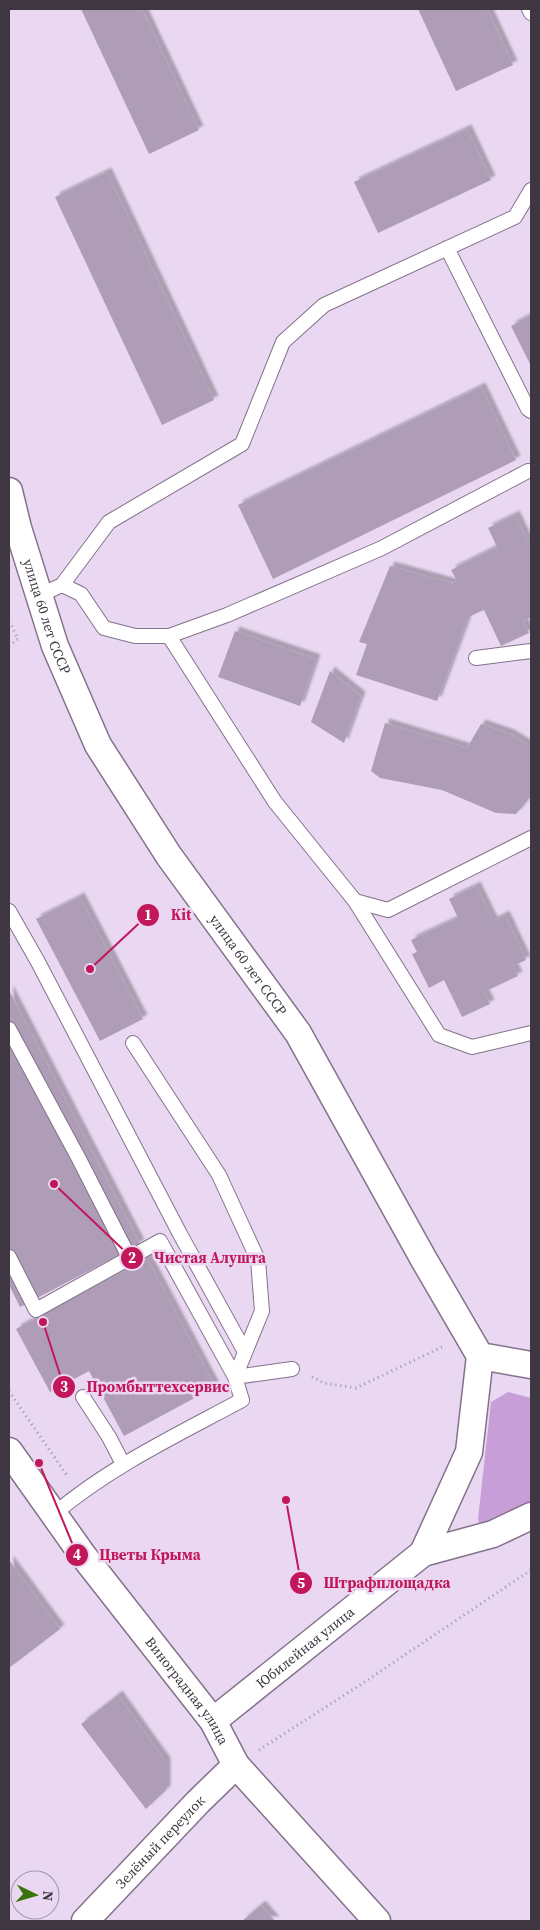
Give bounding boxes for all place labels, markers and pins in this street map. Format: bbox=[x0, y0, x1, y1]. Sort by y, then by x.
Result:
callout: Kit bbox=[136, 900, 202, 930]
callout: Чистая Алушта bbox=[119, 1243, 276, 1273]
callout: Промбыттехсервис bbox=[52, 1372, 240, 1402]
callout: Цветы Крыма bbox=[64, 1540, 211, 1570]
callout: Штрафплощадка bbox=[288, 1568, 461, 1598]

